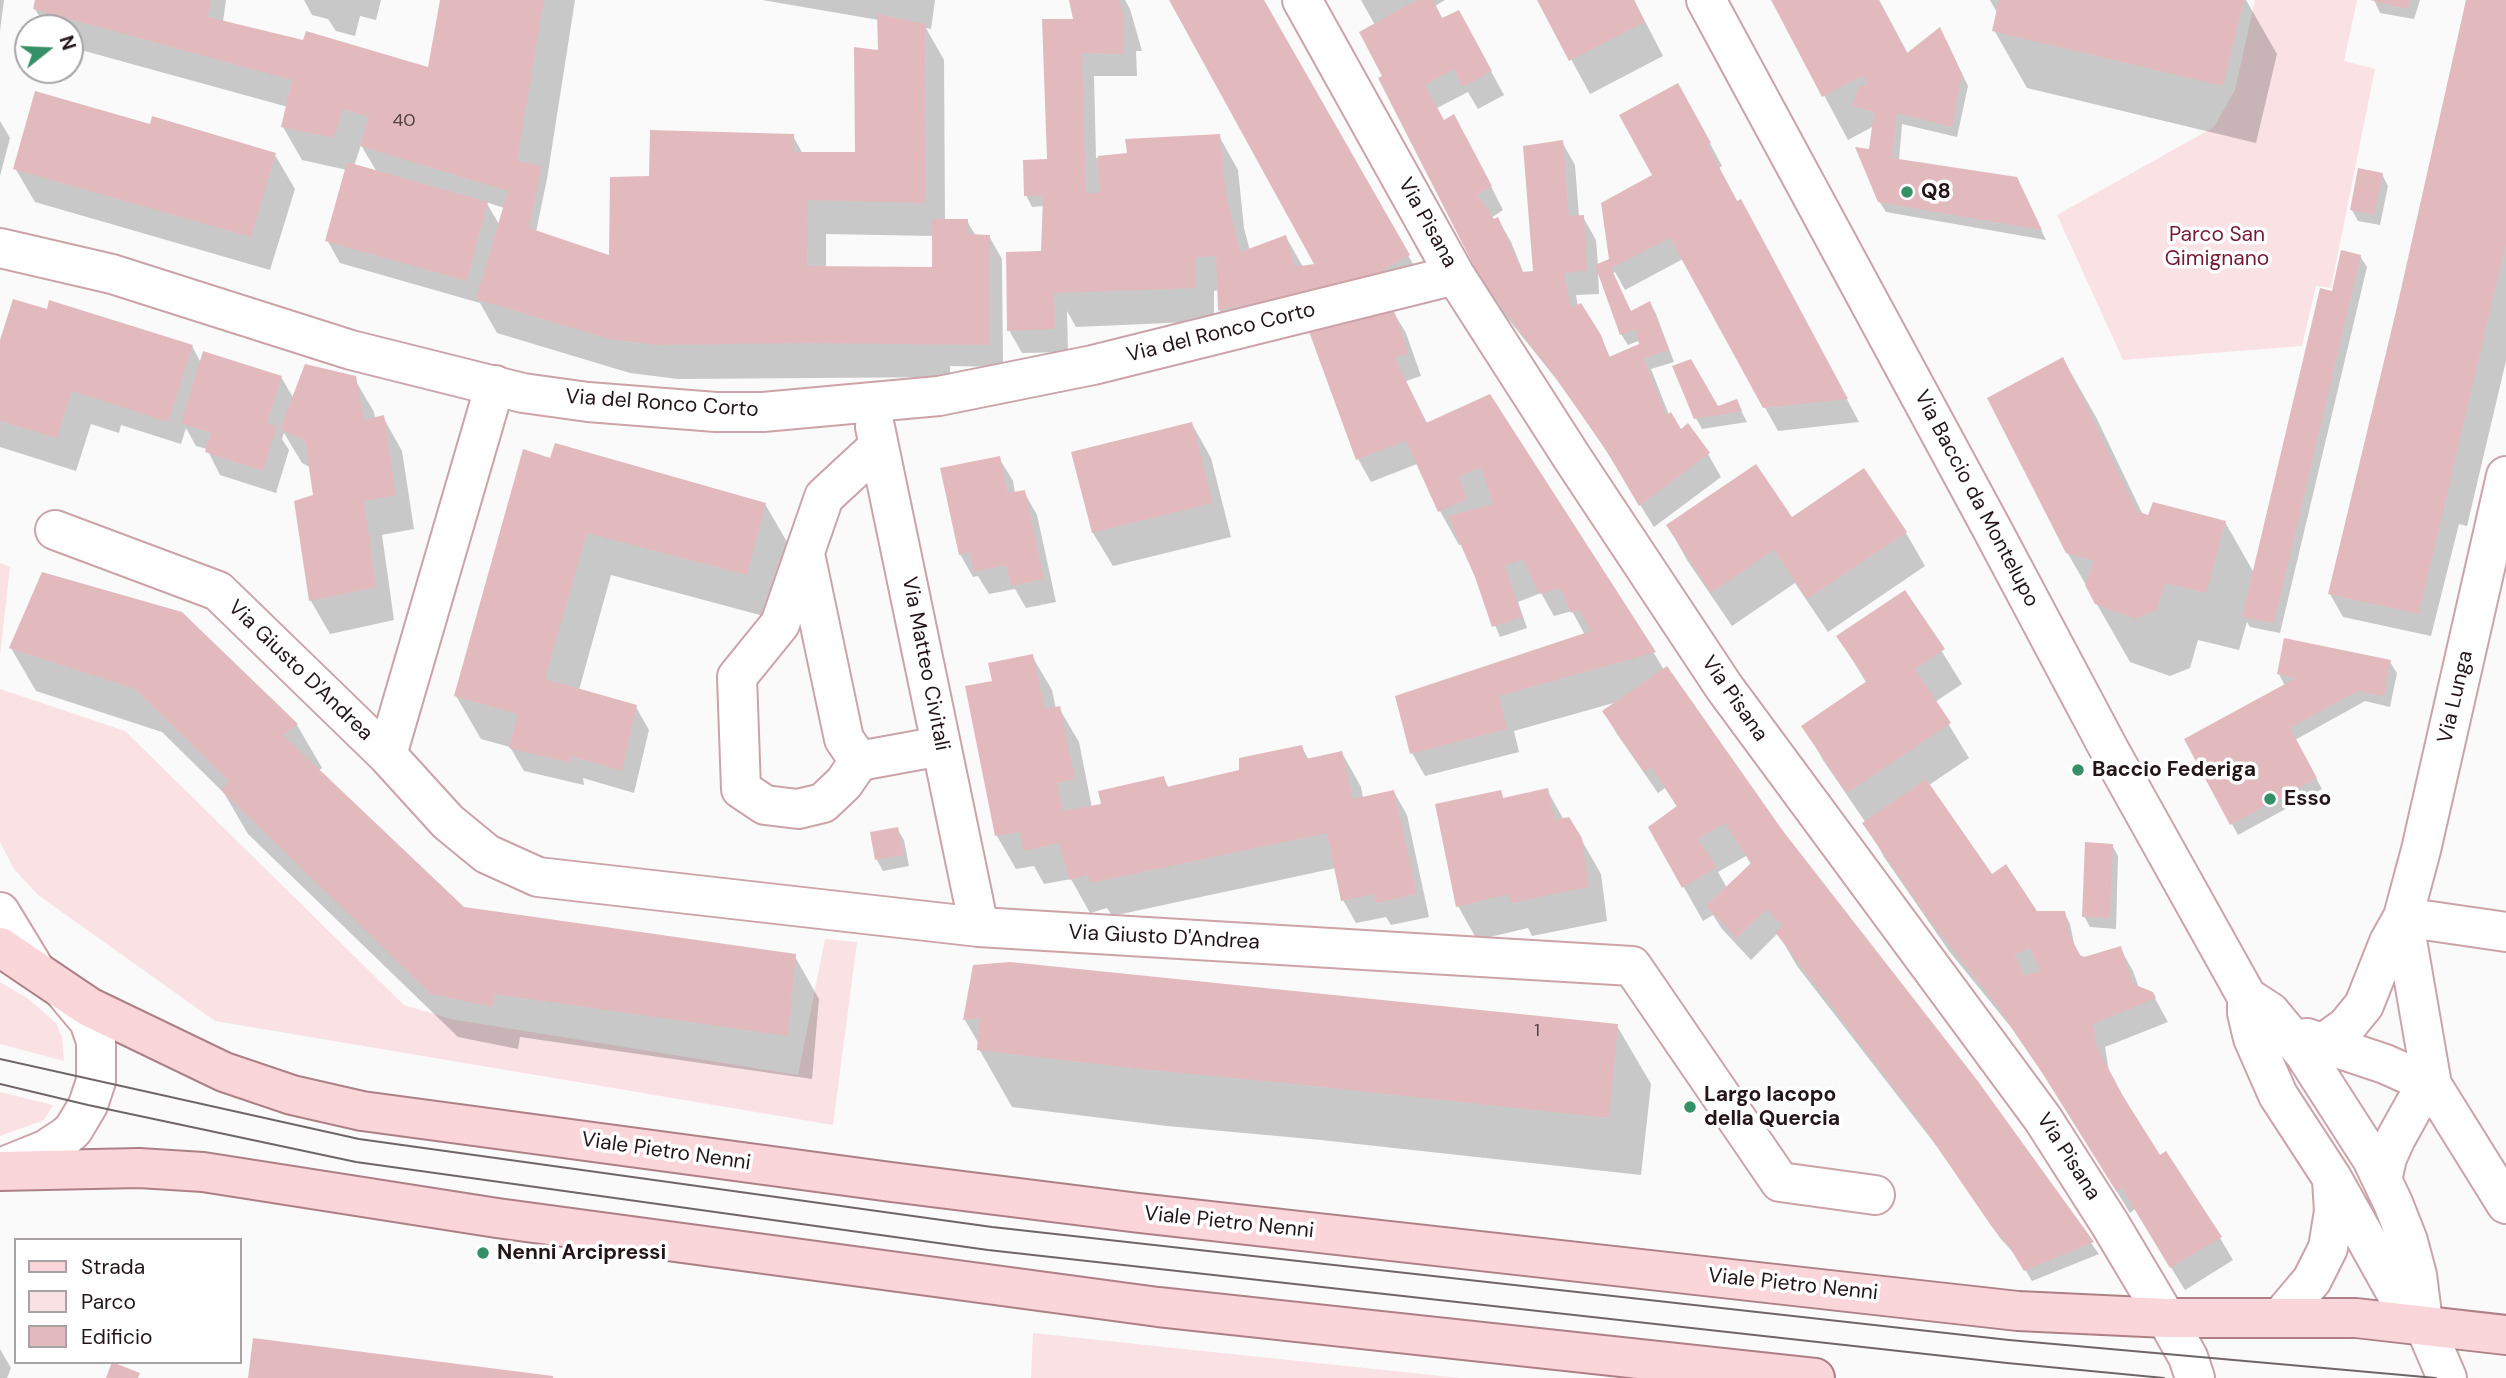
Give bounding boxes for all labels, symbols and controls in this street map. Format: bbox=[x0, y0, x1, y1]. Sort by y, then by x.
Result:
north arrow bbox=[14, 14, 84, 84]
text: N bbox=[54, 33, 82, 53]
house number: 40 bbox=[392, 110, 416, 132]
street label: Via Pisana bbox=[1392, 174, 1462, 272]
place label: Q8 bbox=[1921, 179, 1951, 205]
marker: Q8 bbox=[1899, 184, 1915, 200]
park label: Parco San Gimignano bbox=[2165, 222, 2269, 272]
street label: Via del Ronco Corto bbox=[1124, 297, 1318, 369]
street label: Via del Ronco Corto bbox=[565, 385, 759, 423]
street label: Via Baccio da Montelupo bbox=[1908, 386, 2044, 612]
street label: Via Matteo Civitali bbox=[896, 575, 954, 753]
street label: Via Giusto D'Andrea bbox=[222, 595, 378, 747]
street label: Via Lunga bbox=[2433, 648, 2479, 746]
street label: Via Pisana bbox=[1695, 651, 1773, 747]
place label: Baccio Federiga bbox=[2092, 757, 2256, 783]
marker: Baccio Federiga bbox=[2070, 762, 2086, 778]
place label: Esso bbox=[2284, 786, 2331, 812]
marker: Esso bbox=[2262, 791, 2278, 807]
street label: Via Giusto D'Andrea bbox=[1068, 920, 1260, 956]
house number: 1 bbox=[1534, 1020, 1540, 1042]
place label: Largo Iacopo della Quercia bbox=[1704, 1082, 1840, 1132]
marker: Largo Iacopo della Quercia bbox=[1682, 1099, 1698, 1115]
street label: Via Pisana bbox=[2031, 1109, 2105, 1205]
street label: Viale Pietro Nenni bbox=[580, 1128, 752, 1176]
street label: Viale Pietro Nenni bbox=[1143, 1202, 1315, 1244]
legend bbox=[14, 1238, 242, 1364]
place label: Nenni Arcipressi bbox=[497, 1240, 666, 1266]
marker: Nenni Arcipressi bbox=[475, 1245, 491, 1261]
text: Strada bbox=[81, 1253, 145, 1281]
street label: Viale Pietro Nenni bbox=[1707, 1264, 1879, 1306]
text: Parco bbox=[81, 1288, 136, 1316]
text: Edificio bbox=[81, 1323, 152, 1351]

